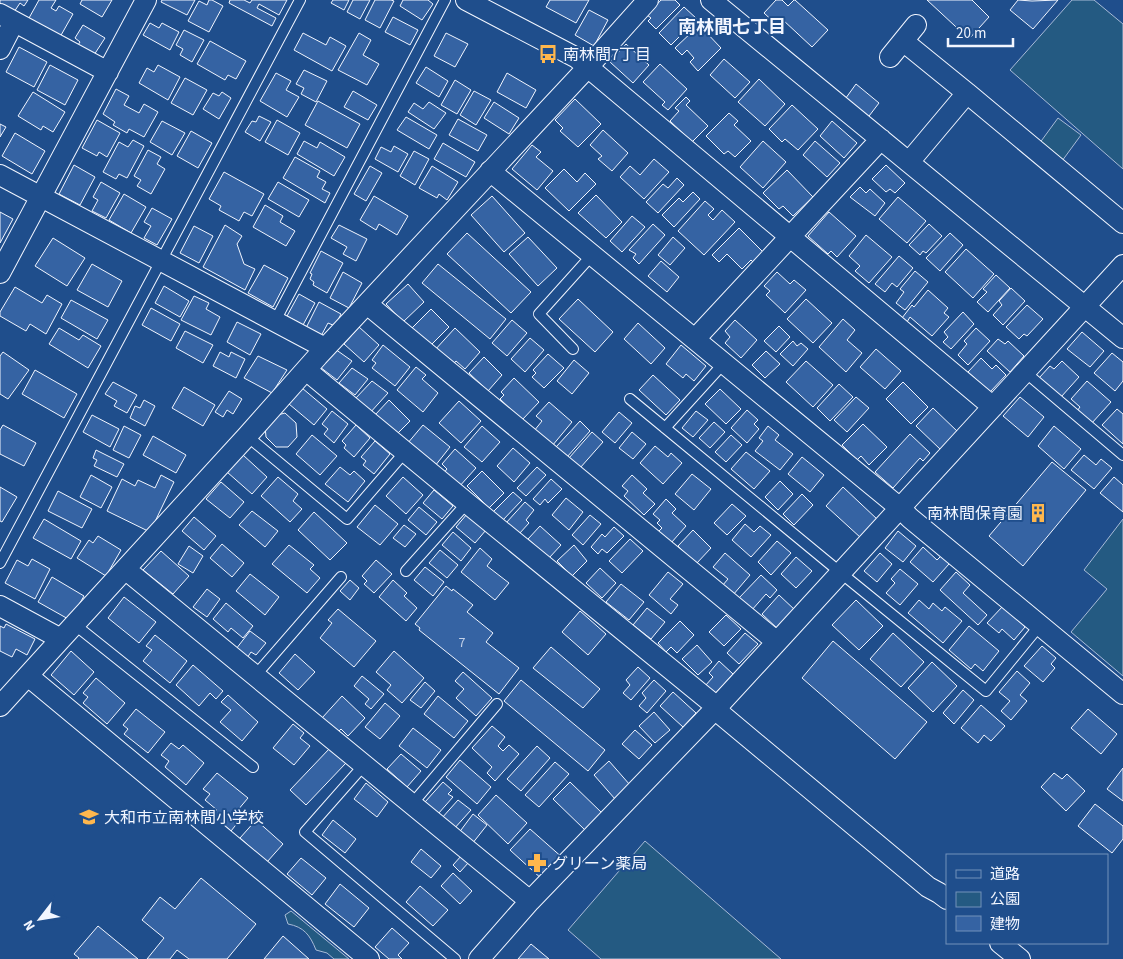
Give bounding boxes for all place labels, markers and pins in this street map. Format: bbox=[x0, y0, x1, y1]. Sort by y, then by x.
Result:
bus stop icon: 南林間7丁目 bbox=[537, 43, 559, 65]
place label: 南林間7丁目 bbox=[563, 44, 651, 66]
building icon: 南林間保育園 bbox=[1027, 502, 1049, 524]
place label: 南林間保育園 bbox=[927, 503, 1023, 525]
school or university icon: 大和市立南林間小学校 bbox=[78, 806, 100, 828]
place label: 大和市立南林間小学校 bbox=[104, 807, 264, 829]
pharmacy icon: グリーン薬局 bbox=[526, 852, 548, 874]
place label: グリーン薬局 bbox=[552, 853, 647, 875]

